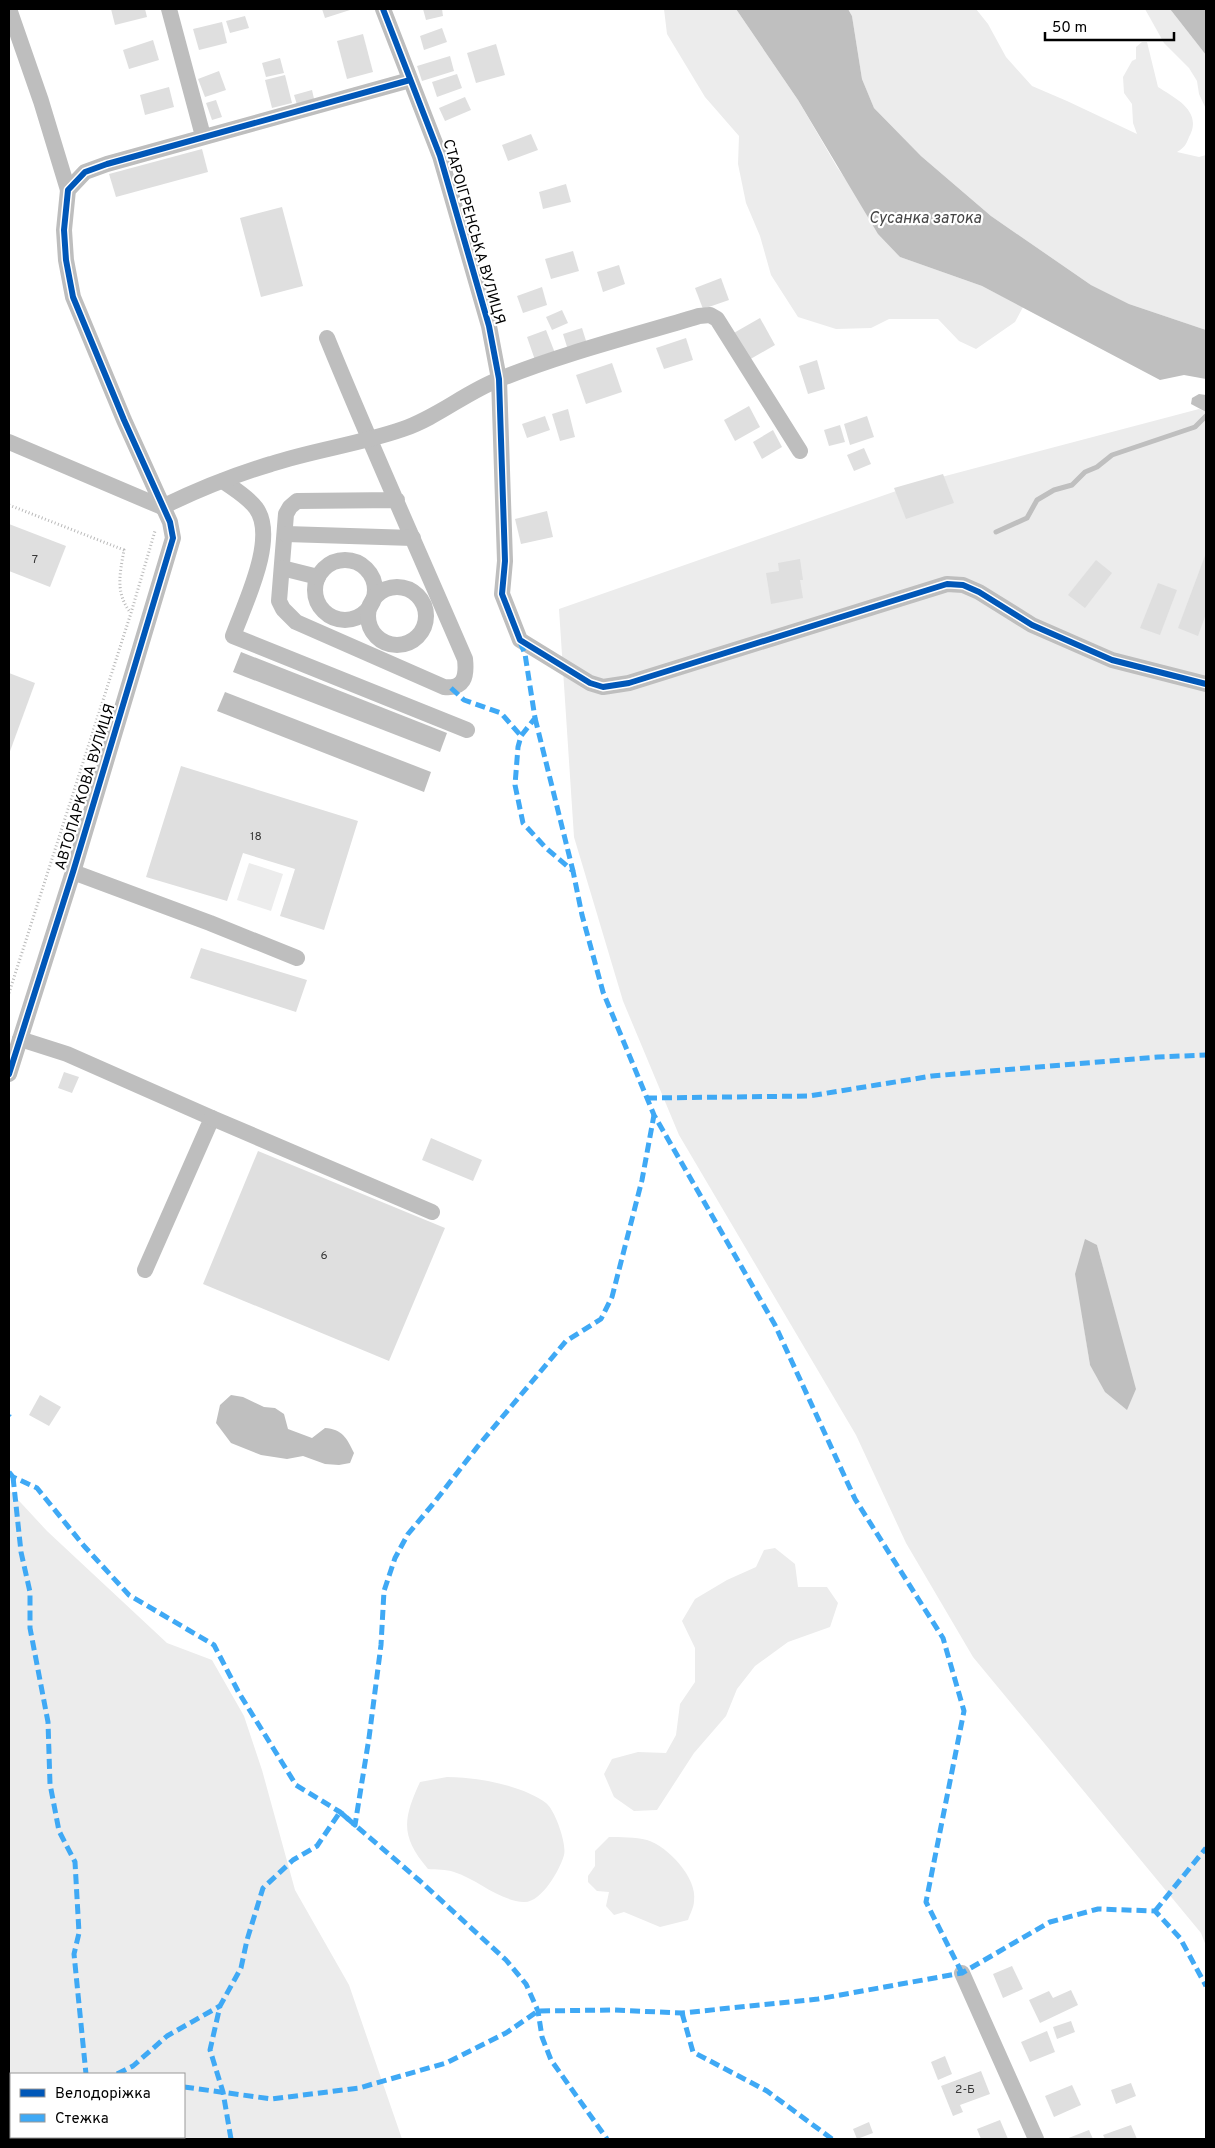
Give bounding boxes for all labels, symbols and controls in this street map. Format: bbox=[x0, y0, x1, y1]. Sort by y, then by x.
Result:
scale bar bbox=[1045, 10, 1174, 42]
text: 50 m bbox=[1052, 19, 1087, 38]
street label: СТАРОІГРЕНСЬКА ВУЛИЦЯ bbox=[437, 137, 509, 327]
water label: Сусанка затока bbox=[869, 209, 982, 229]
house number: 7 bbox=[32, 552, 38, 568]
street label: АВТОПАРКОВА ВУЛИЦЯ bbox=[52, 702, 120, 872]
house number: 18 bbox=[250, 829, 262, 845]
house number: 6 bbox=[320, 1248, 328, 1264]
legend bbox=[10, 2073, 185, 2138]
house number: 2-Б bbox=[955, 2082, 975, 2098]
text: Велодоріжка bbox=[55, 2085, 151, 2104]
text: Стежка bbox=[55, 2110, 109, 2129]

